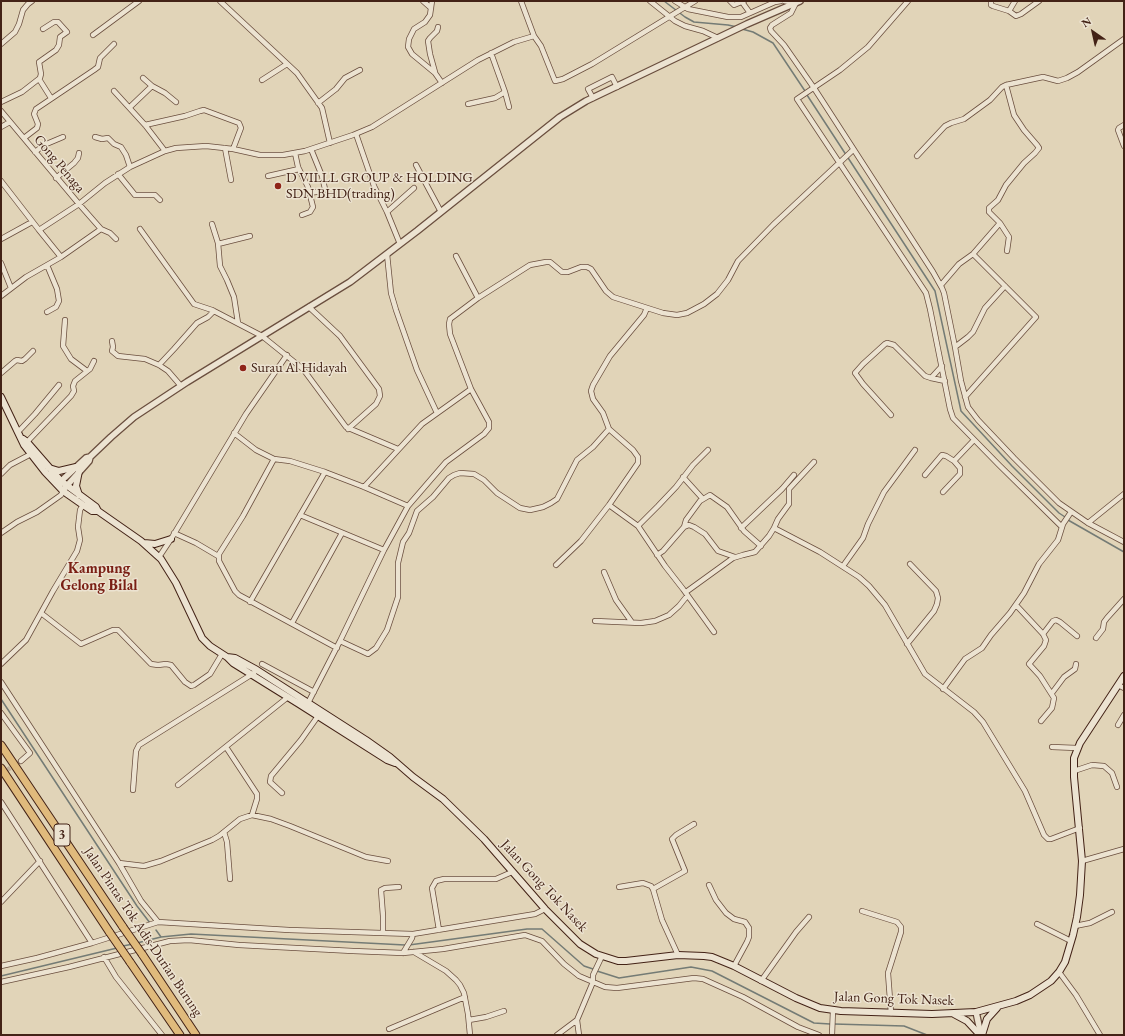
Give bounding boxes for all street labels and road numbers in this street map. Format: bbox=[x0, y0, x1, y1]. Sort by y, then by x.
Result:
street label: Gong Penaga bbox=[30, 132, 88, 196]
road number: 3 bbox=[54, 824, 70, 846]
street label: Jalan Gong Tok Nasek bbox=[497, 836, 591, 936]
street label: Jalan Pintas Tok Adis-Durian Burung bbox=[80, 844, 206, 1020]
street label: Jalan Gong Tok Nasek bbox=[834, 989, 954, 1009]

